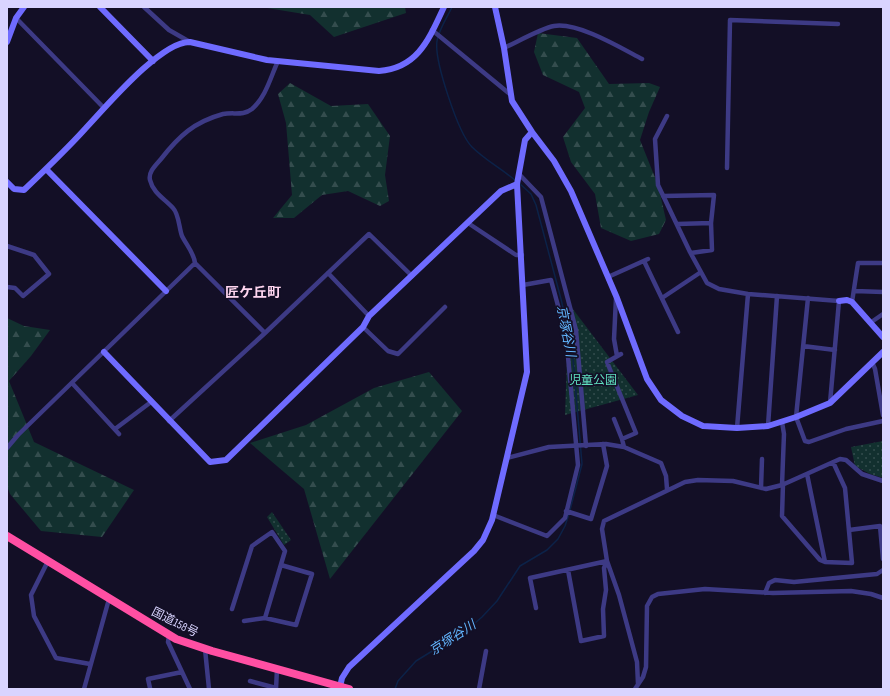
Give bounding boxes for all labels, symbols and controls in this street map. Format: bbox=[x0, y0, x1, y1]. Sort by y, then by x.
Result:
district label: 匠ケ丘町 bbox=[225, 284, 281, 301]
water label: 京塚谷川 bbox=[553, 304, 579, 360]
park label: 児童公園 bbox=[569, 373, 617, 388]
street label: 国道158号 bbox=[149, 604, 201, 641]
water label: 京塚谷川 bbox=[426, 616, 480, 659]

